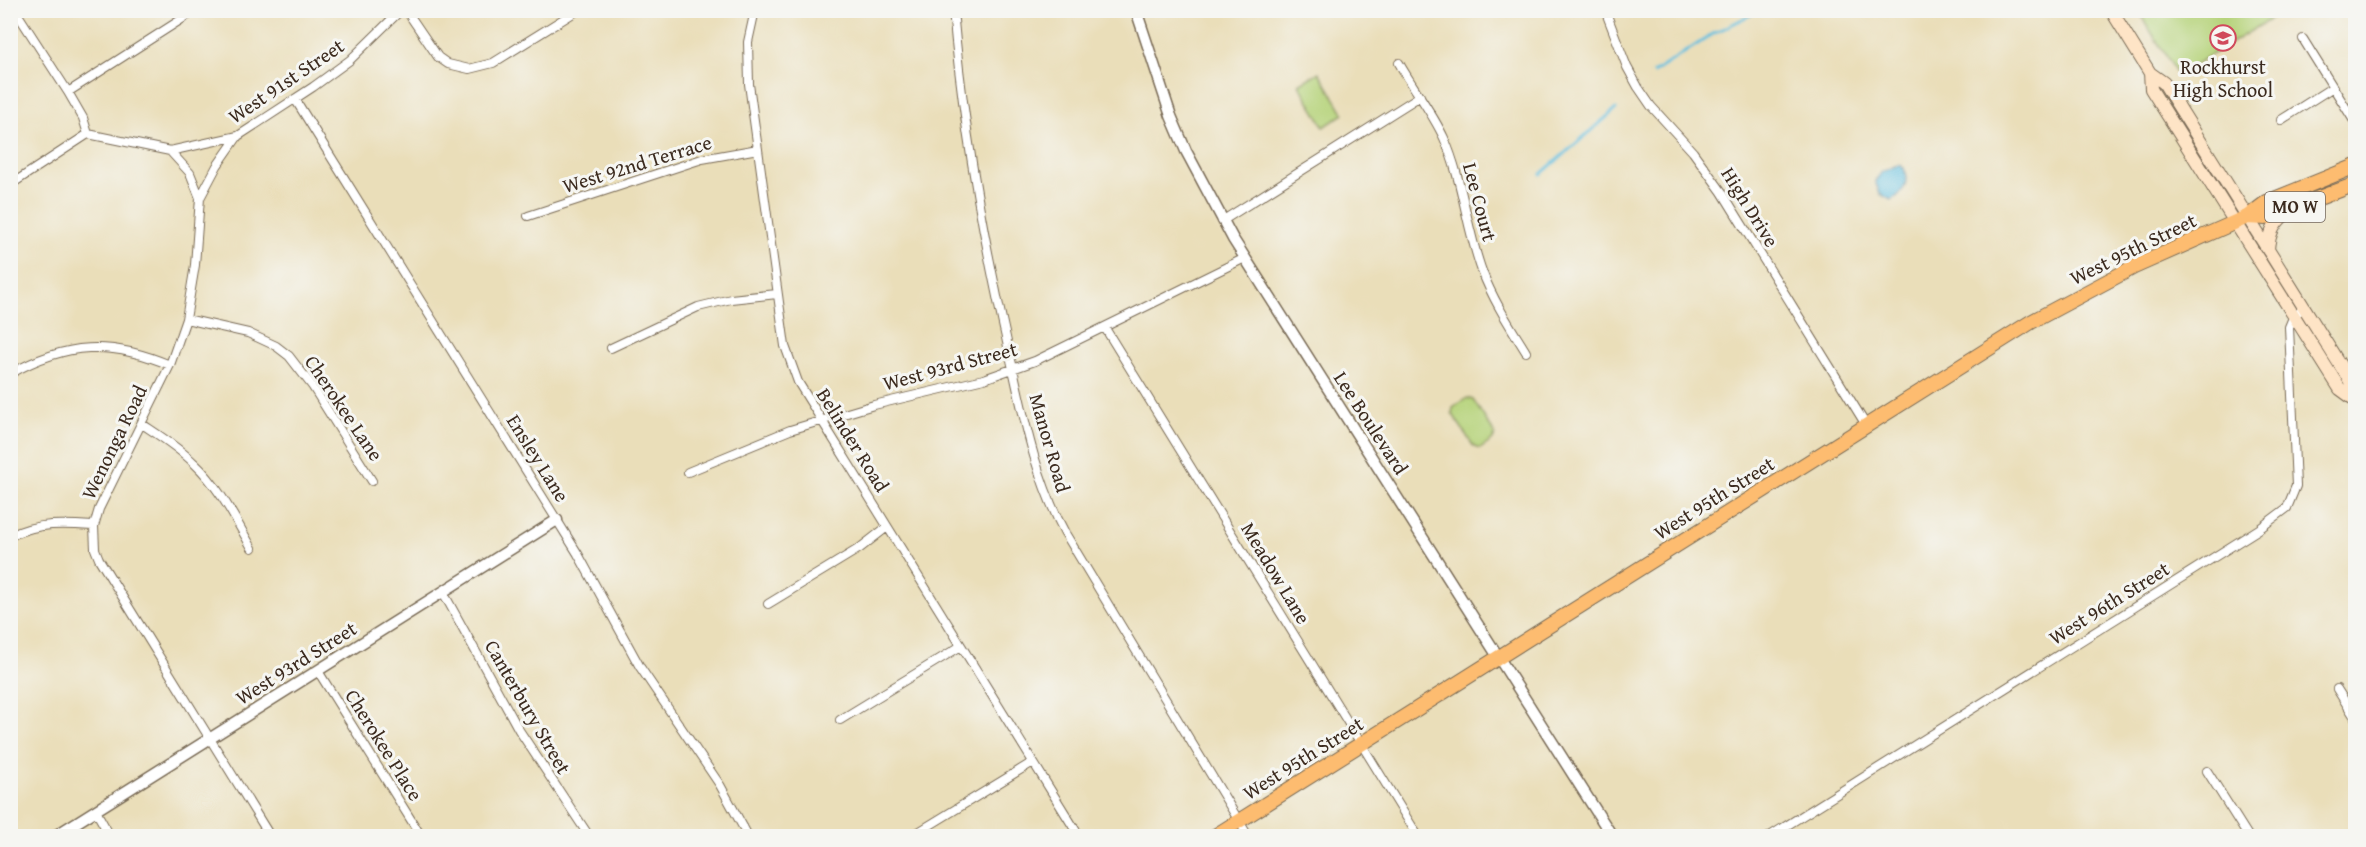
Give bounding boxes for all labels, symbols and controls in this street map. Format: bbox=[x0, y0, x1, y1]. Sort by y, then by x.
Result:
school or university icon: Rockhurst High School bbox=[2208, 23, 2238, 53]
street label: West 91st Street bbox=[222, 31, 349, 130]
place label: Rockhurst High School bbox=[2173, 52, 2273, 104]
street label: West 92nd Terrace bbox=[559, 127, 715, 200]
street label: Lee Court bbox=[1456, 159, 1505, 244]
street label: High Drive bbox=[1714, 161, 1786, 252]
road number: MO W bbox=[2265, 192, 2325, 222]
street label: West 95th Street bbox=[2065, 205, 2201, 292]
street label: West 93rd Street bbox=[879, 334, 1020, 397]
street label: Cherokee Lane bbox=[298, 349, 391, 467]
street label: Lee Boulevard bbox=[1327, 365, 1416, 480]
street label: Wenonga Road bbox=[73, 379, 154, 504]
street label: Belinder Road bbox=[810, 382, 897, 498]
street label: Manor Road bbox=[1023, 390, 1079, 496]
street label: Ensley Lane bbox=[500, 408, 577, 507]
street label: West 95th Street bbox=[1648, 449, 1780, 546]
street label: Meadow Lane bbox=[1235, 516, 1318, 629]
street label: West 96th Street bbox=[2043, 554, 2175, 651]
street label: West 93rd Street bbox=[230, 614, 362, 711]
street label: Canterbury Street bbox=[478, 634, 579, 779]
street label: Cherokee Place bbox=[339, 683, 430, 806]
street label: West 95th Street bbox=[1237, 709, 1369, 806]

